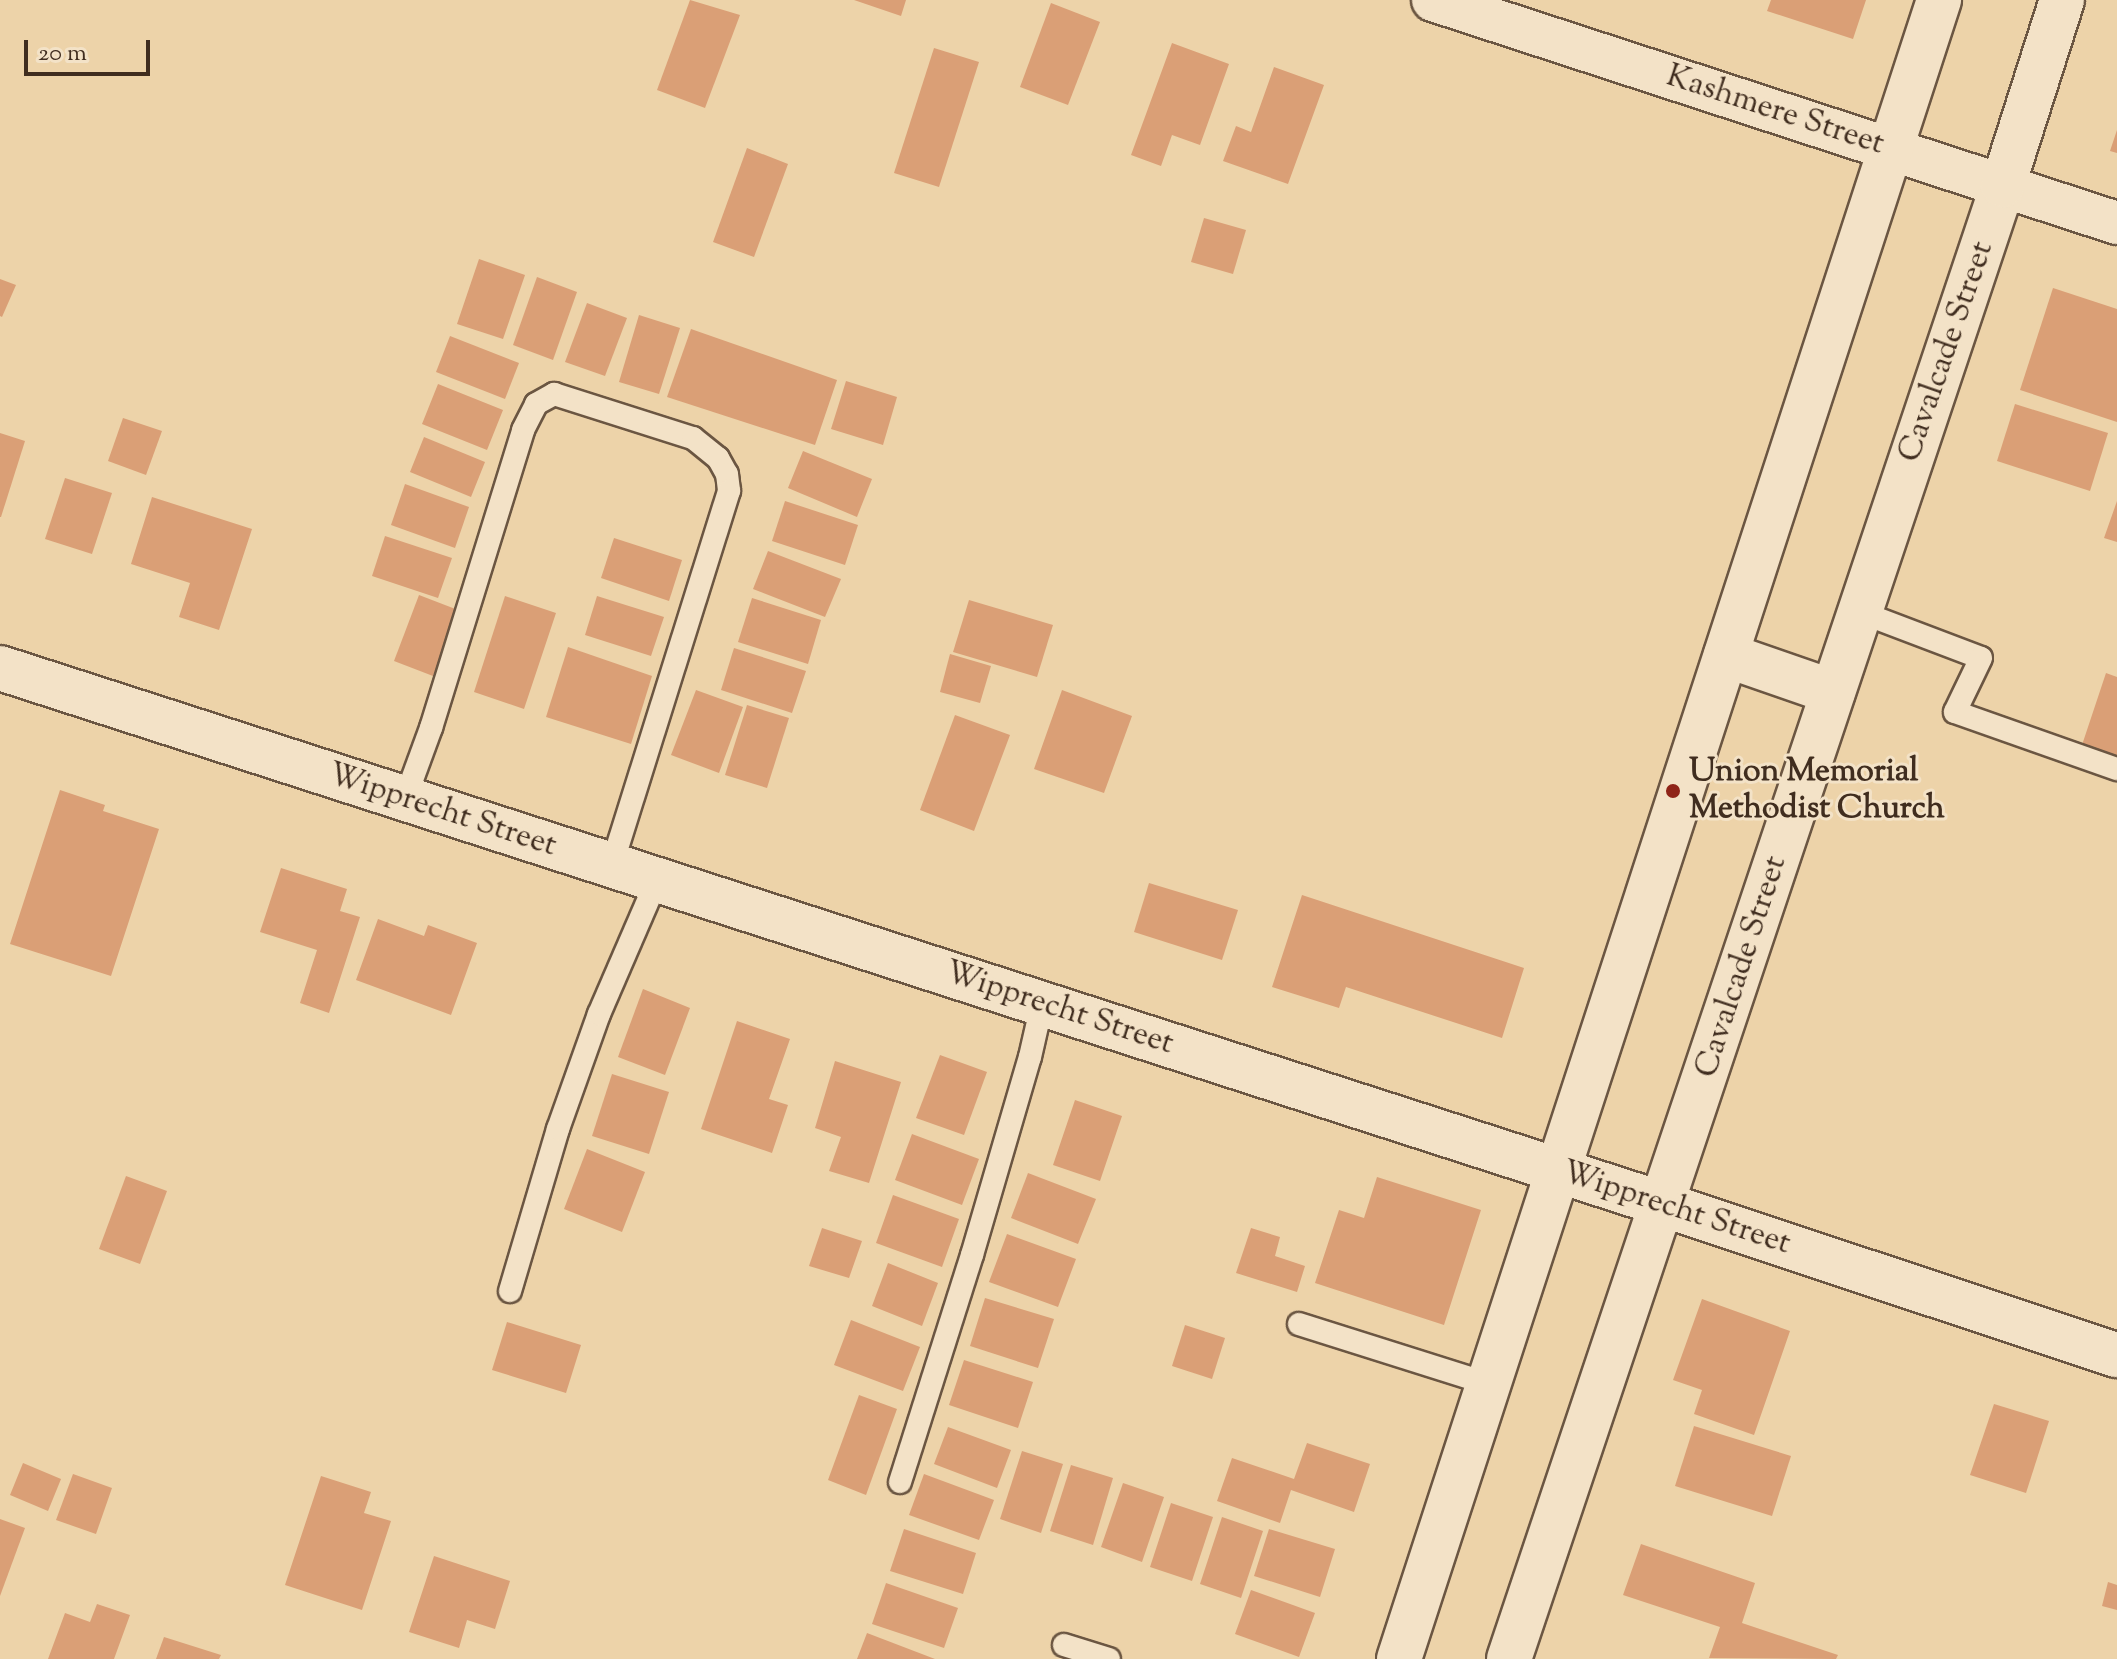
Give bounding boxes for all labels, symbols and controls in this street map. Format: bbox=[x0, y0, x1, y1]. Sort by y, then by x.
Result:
scale bar bbox=[28, 24, 154, 74]
text: 20 m bbox=[38, 37, 87, 71]
street label: Kashmere Street bbox=[1661, 58, 1889, 164]
street label: Cavalcade Street bbox=[1891, 237, 2003, 467]
place label: Union Memorial Methodist Church bbox=[1689, 754, 1945, 829]
street label: Wipprecht Street bbox=[323, 756, 561, 866]
marker: Union Memorial Methodist Church bbox=[1664, 782, 1682, 800]
street label: Cavalcade Street bbox=[1688, 851, 1796, 1083]
street label: Wipprecht Street bbox=[940, 954, 1178, 1064]
street label: Wipprecht Street bbox=[1557, 1154, 1795, 1264]

